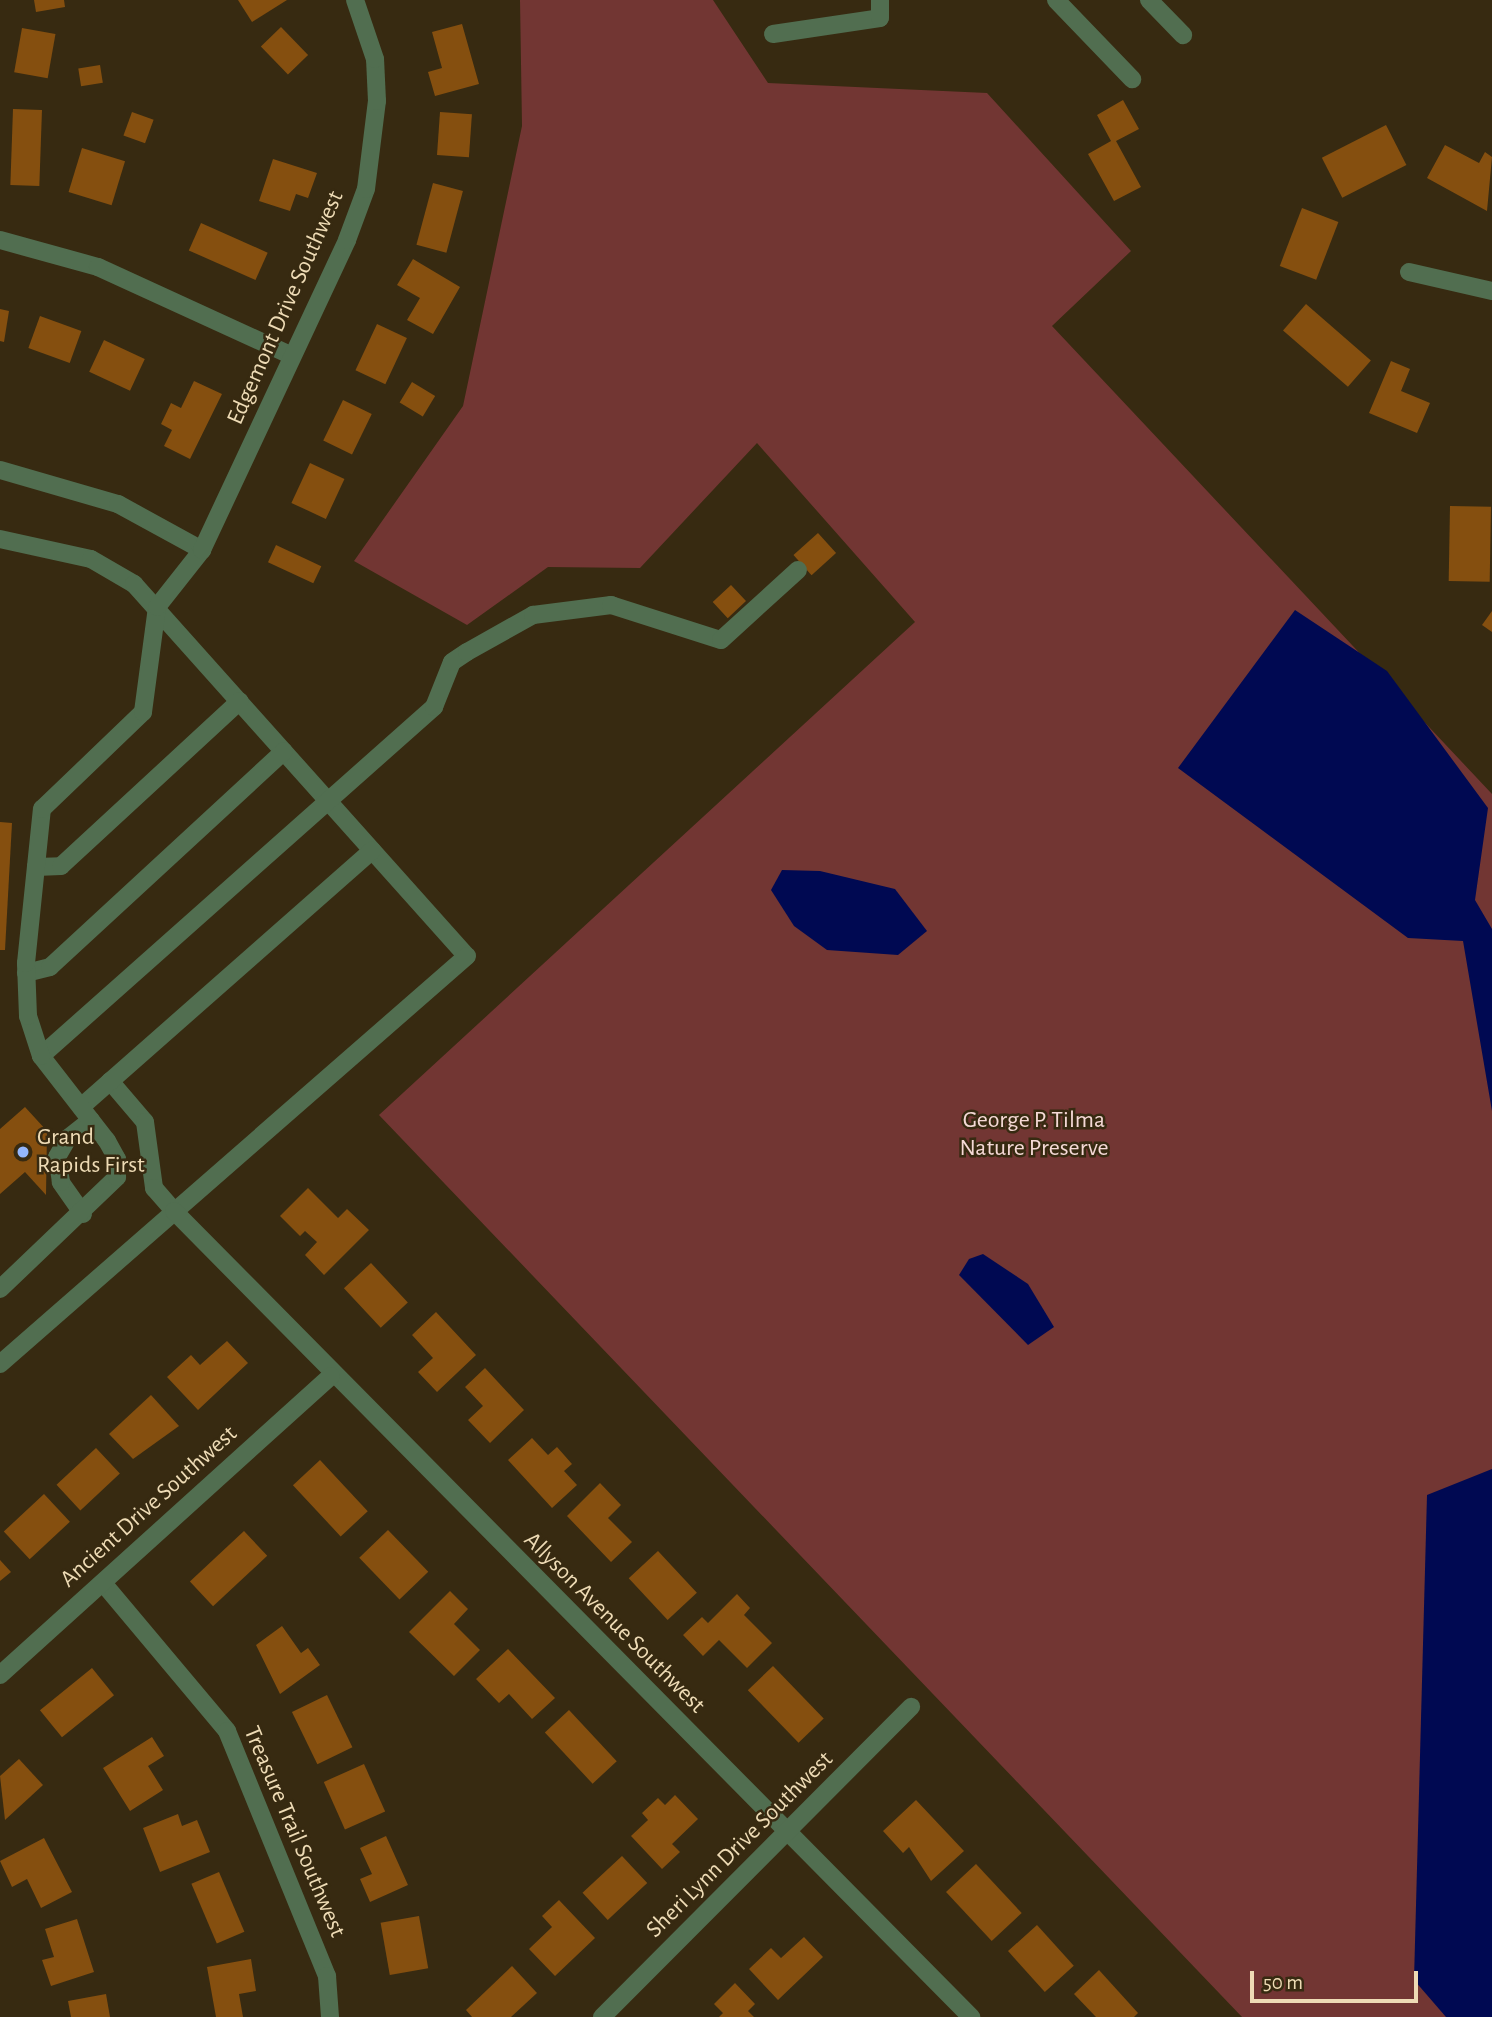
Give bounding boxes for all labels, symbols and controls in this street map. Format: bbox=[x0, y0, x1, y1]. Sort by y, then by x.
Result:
street label: Edgemont Drive Southwest bbox=[221, 187, 351, 429]
park label: George P. Tilma Nature Preserve bbox=[959, 1107, 1109, 1163]
place label: Grand Rapids First bbox=[37, 1124, 145, 1180]
marker: Grand Rapids First bbox=[15, 1144, 31, 1160]
street label: Ancient Drive Southwest bbox=[55, 1420, 243, 1594]
street label: Allyson Avenue Southwest bbox=[517, 1526, 711, 1720]
street label: Treasure Trail Southwest bbox=[237, 1722, 351, 1942]
street label: Sheri Lynn Drive Southwest bbox=[641, 1746, 839, 1944]
scale bar bbox=[1254, 1958, 1422, 2002]
text: 50 m bbox=[1263, 1972, 1303, 1993]

